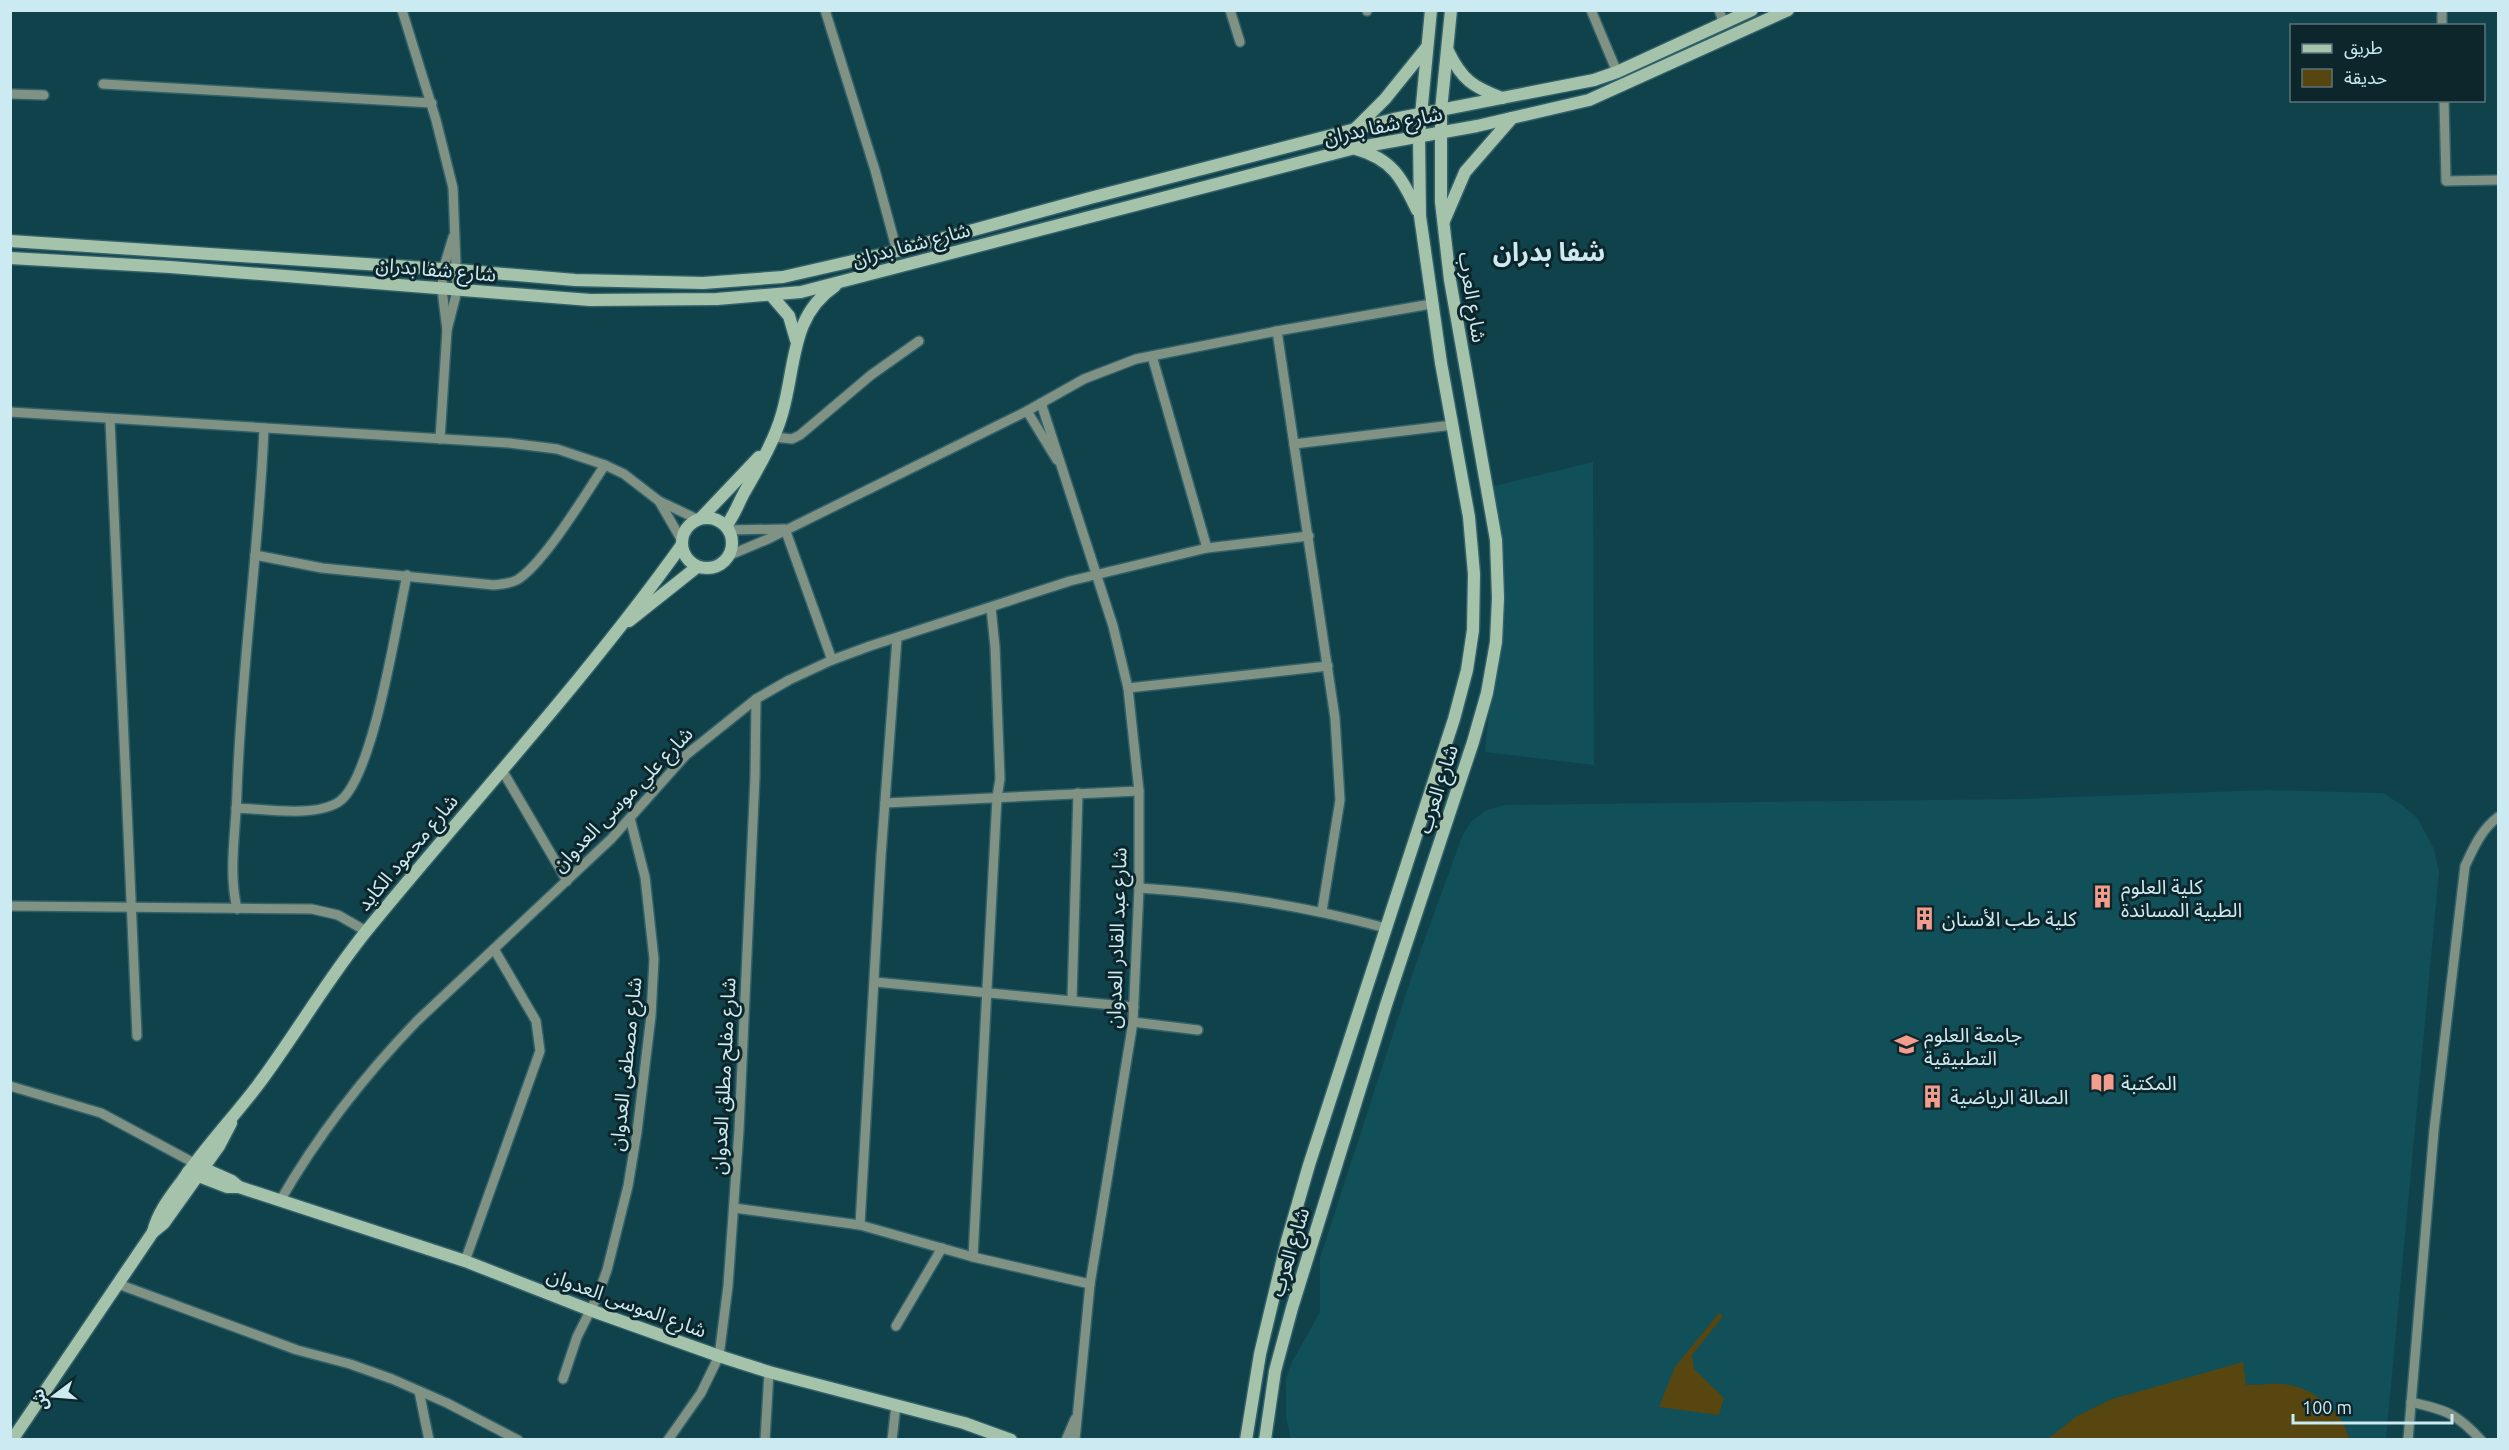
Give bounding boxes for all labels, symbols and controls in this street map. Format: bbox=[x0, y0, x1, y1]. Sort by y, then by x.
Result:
legend bbox=[2290, 24, 2485, 102]
text: طريق bbox=[2344, 37, 2383, 59]
text: حديقة bbox=[2344, 67, 2387, 87]
street label: شارع شفا بدران bbox=[1321, 101, 1445, 153]
street label: شارع شفا بدران bbox=[850, 217, 973, 275]
district label: شفا بدران bbox=[1493, 237, 1605, 267]
street label: شارع العرب bbox=[1451, 250, 1492, 345]
street label: شارع شفا بدران bbox=[374, 252, 497, 290]
street label: شارع علي موسى العدوان bbox=[547, 722, 700, 879]
street label: شارع العرب bbox=[1412, 742, 1466, 837]
street label: شارع محمود الكايد bbox=[352, 789, 465, 917]
street label: شارع عبد القادر العدوان bbox=[1101, 847, 1135, 1029]
place label: كلية العلوم الطبية المساندة bbox=[2121, 875, 2242, 921]
building icon: كلية العلوم الطبية المساندة bbox=[2090, 884, 2116, 910]
building icon: كلية طب الأسنان bbox=[1911, 905, 1937, 931]
place label: كلية طب الأسنان bbox=[1942, 907, 2077, 931]
street label: شارع مصطفى العدوان bbox=[604, 976, 650, 1153]
street label: شارع مفلح مطلق العدوان bbox=[706, 977, 744, 1175]
place label: جامعة العلوم التطبيقية bbox=[1924, 1023, 2022, 1069]
school or university icon: جامعة العلوم التطبيقية bbox=[1893, 1032, 1919, 1058]
library icon: المكتبة bbox=[2090, 1069, 2116, 1095]
place label: المكتبة bbox=[2121, 1071, 2177, 1094]
building icon: الصالة الرياضية bbox=[1919, 1083, 1945, 1109]
place label: الصالة الرياضية bbox=[1950, 1085, 2069, 1109]
street label: شارع العرب bbox=[1265, 1205, 1317, 1300]
street label: شارع الموسى العدوان bbox=[543, 1262, 710, 1345]
north arrow bbox=[24, 1366, 84, 1426]
text: ش bbox=[28, 1387, 52, 1413]
scale bar bbox=[2293, 1387, 2452, 1425]
text: 100 m bbox=[2302, 1397, 2352, 1417]

